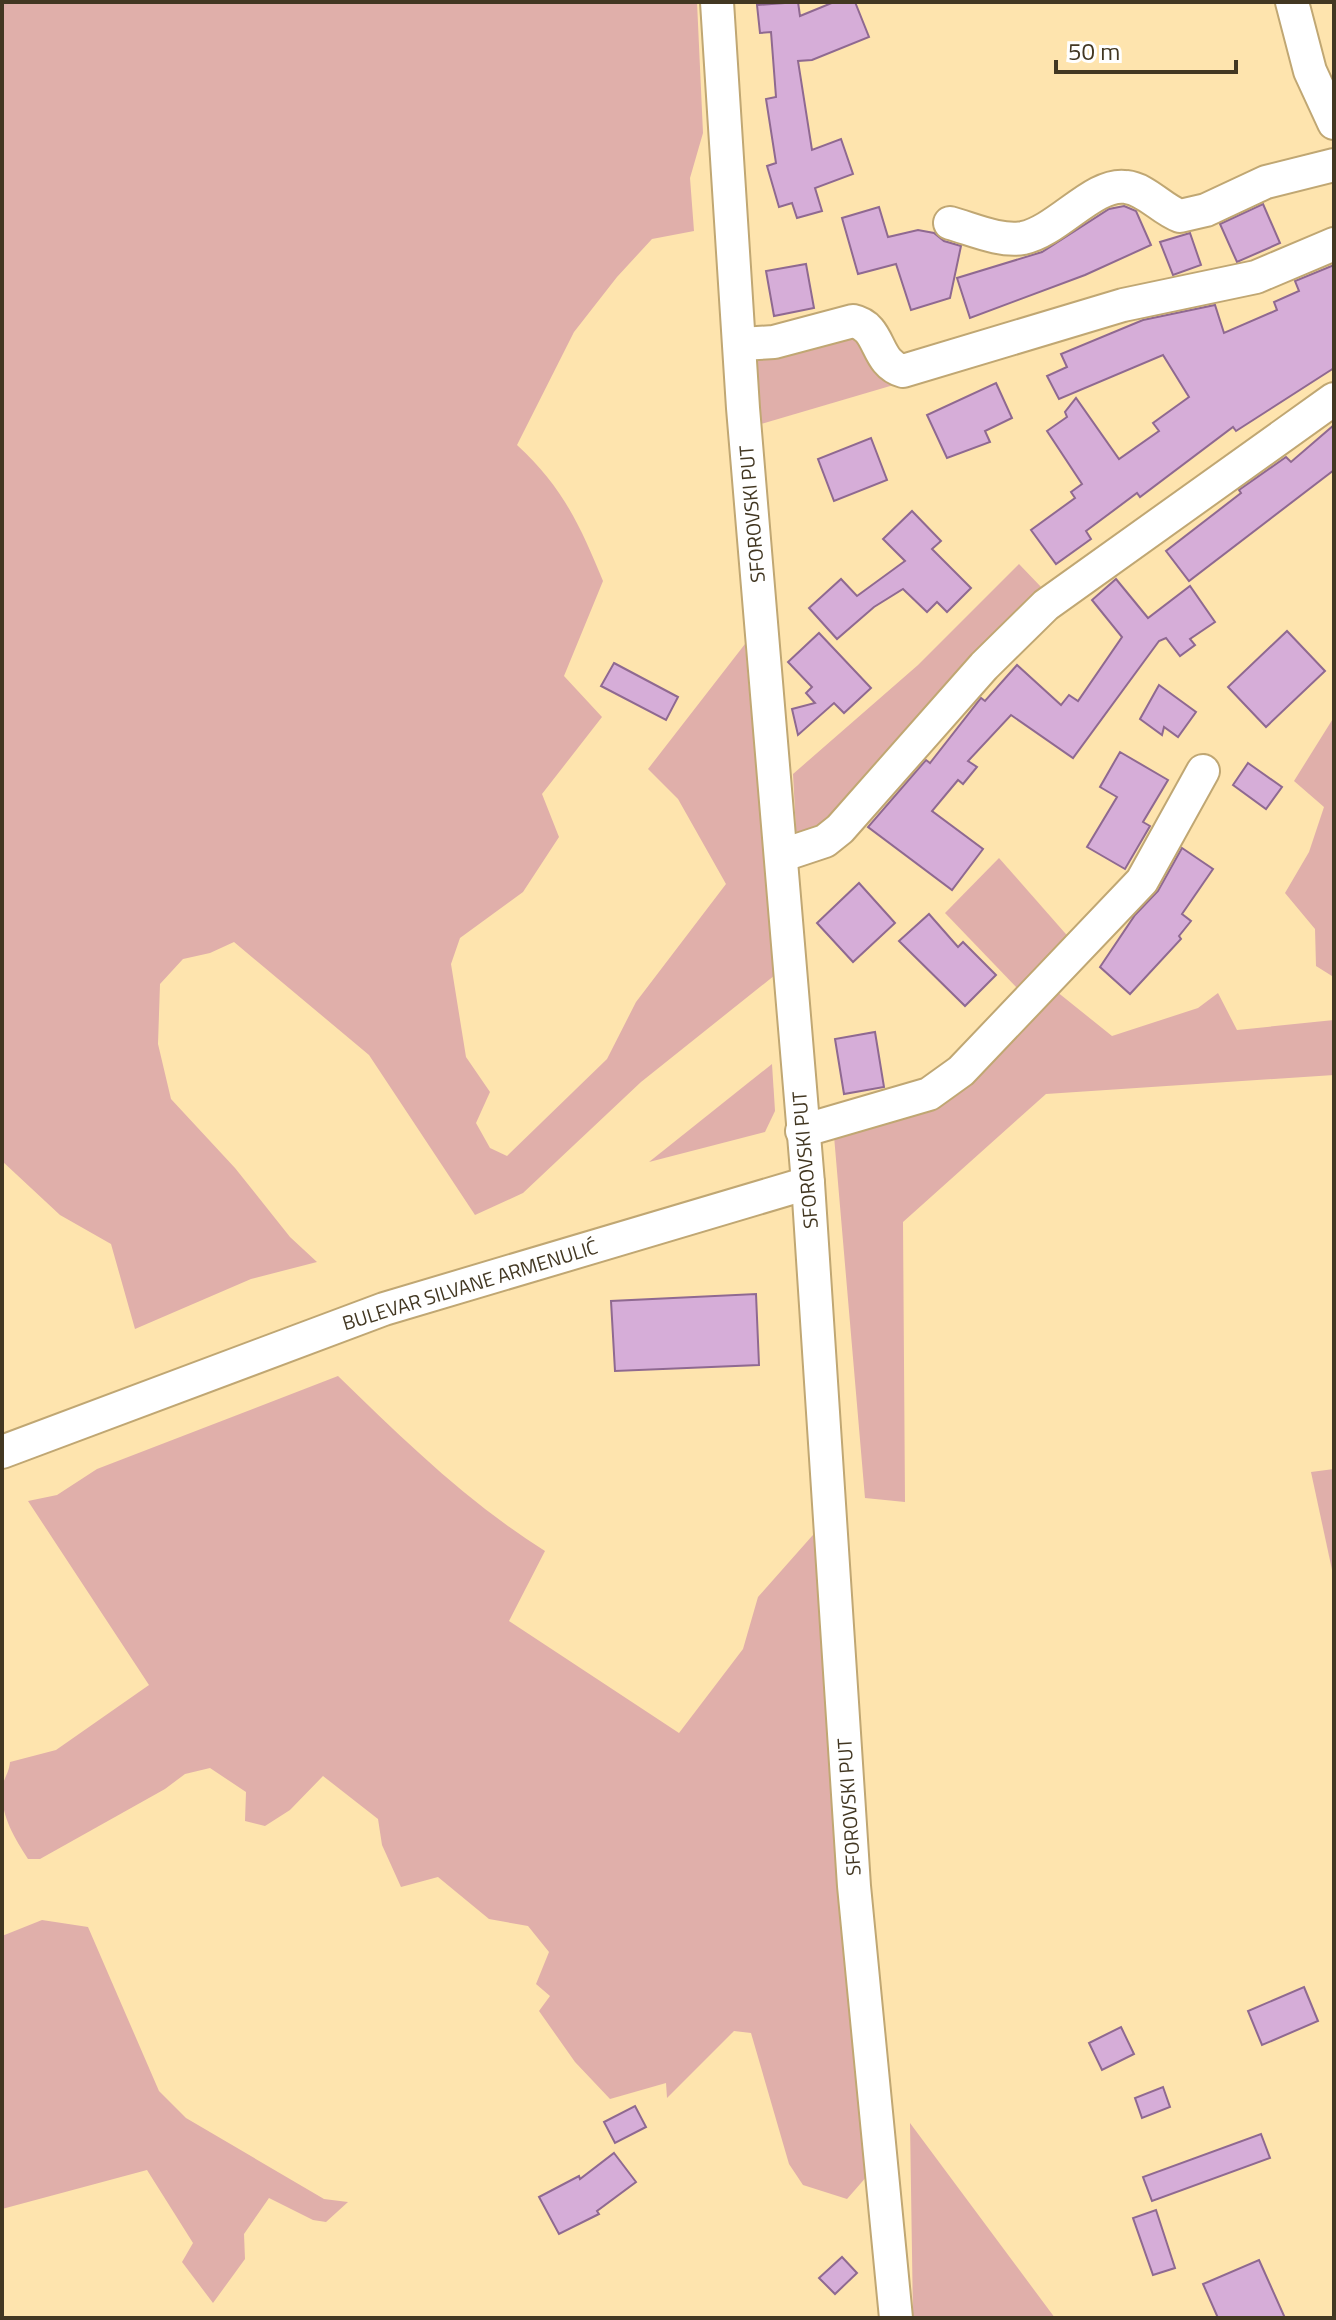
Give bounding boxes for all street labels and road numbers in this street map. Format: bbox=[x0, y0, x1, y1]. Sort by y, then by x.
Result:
street label: SFOROVSKI PUT bbox=[730, 444, 773, 584]
street label: SFOROVSKI PUT bbox=[783, 1090, 826, 1230]
street label: BULEVAR SILVANE ARMENULIĆ bbox=[338, 1231, 601, 1338]
street label: SFOROVSKI PUT bbox=[828, 1737, 869, 1877]

